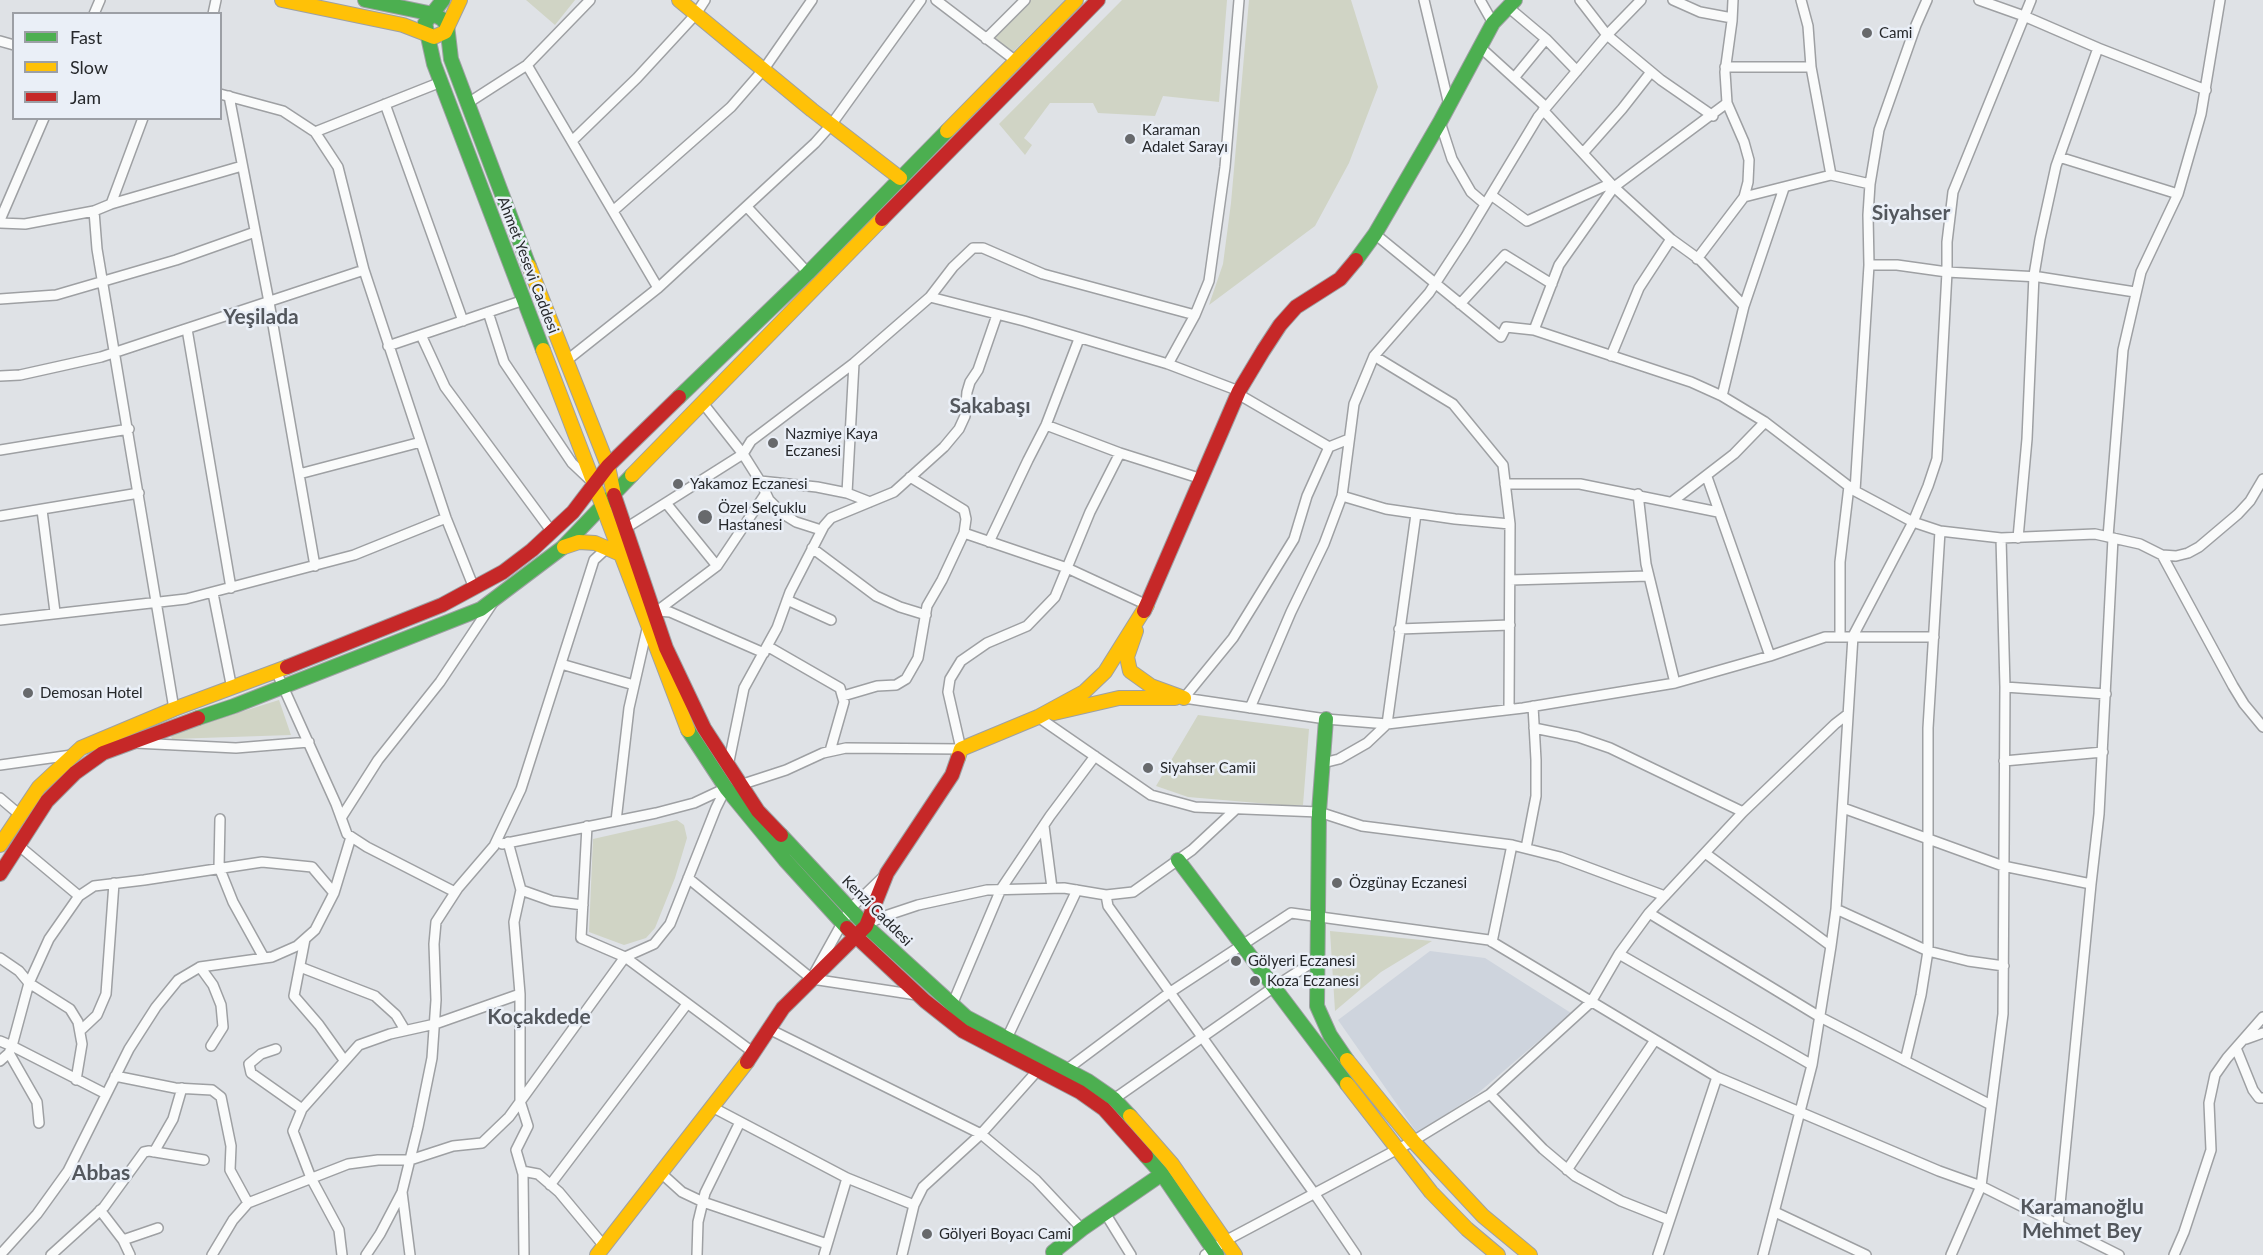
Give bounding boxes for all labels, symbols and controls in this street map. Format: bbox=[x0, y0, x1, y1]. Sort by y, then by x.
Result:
legend bbox=[12, 12, 222, 120]
place label: Cami bbox=[1879, 24, 1912, 42]
text: Fast bbox=[70, 26, 102, 48]
marker: Cami bbox=[1860, 26, 1874, 40]
text: Slow bbox=[70, 56, 108, 78]
text: Jam bbox=[70, 86, 101, 108]
place label: Karaman Adalet Sarayı bbox=[1142, 121, 1228, 156]
marker: Karaman Adalet Sarayı bbox=[1123, 132, 1137, 146]
street label: Ahmet Yesevi Caddesi bbox=[494, 194, 562, 336]
district label: Siyahser bbox=[1872, 200, 1950, 226]
district label: Yeşilada bbox=[223, 304, 299, 330]
district label: Sakabaşı bbox=[949, 393, 1031, 419]
place label: Nazmiye Kaya Eczanesi bbox=[785, 425, 878, 460]
marker: Nazmiye Kaya Eczanesi bbox=[766, 436, 780, 450]
place label: Yakamoz Eczanesi bbox=[690, 475, 808, 493]
marker: Yakamoz Eczanesi bbox=[671, 477, 685, 491]
place label: Özel Selçuklu Hastanesi bbox=[718, 499, 806, 534]
marker: Özel Selçuklu Hastanesi bbox=[696, 508, 714, 526]
place label: Demosan Hotel bbox=[40, 684, 143, 702]
marker: Demosan Hotel bbox=[21, 686, 35, 700]
place label: Siyahser Camii bbox=[1160, 759, 1256, 777]
marker: Siyahser Camii bbox=[1141, 761, 1155, 775]
street label: Kenzi Caddesi bbox=[838, 872, 916, 950]
place label: Özgünay Eczanesi bbox=[1349, 874, 1467, 892]
marker: Özgünay Eczanesi bbox=[1330, 876, 1344, 890]
place label: Gölyeri Eczanesi bbox=[1248, 952, 1355, 970]
marker: Gölyeri Eczanesi bbox=[1229, 954, 1243, 968]
place label: Koza Eczanesi bbox=[1267, 972, 1359, 990]
marker: Koza Eczanesi bbox=[1248, 974, 1262, 988]
district label: Koçakdede bbox=[487, 1004, 591, 1030]
district label: Abbas bbox=[72, 1160, 130, 1186]
district label: Karamanoğlu Mehmet Bey bbox=[2020, 1194, 2144, 1244]
place label: Gölyeri Boyacı Cami bbox=[939, 1225, 1071, 1243]
marker: Gölyeri Boyacı Cami bbox=[920, 1227, 934, 1241]

